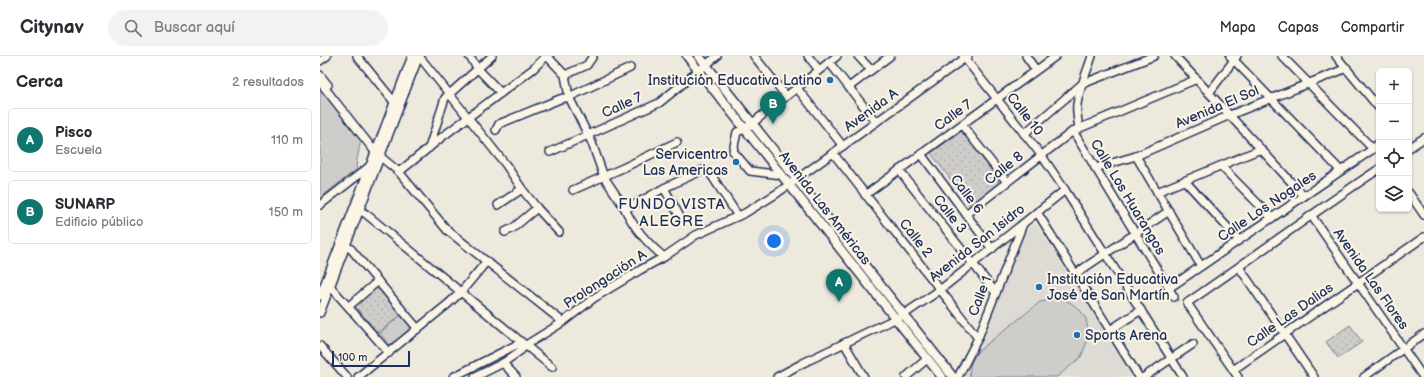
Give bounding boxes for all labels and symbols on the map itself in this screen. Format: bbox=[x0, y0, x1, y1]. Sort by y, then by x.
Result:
place label: Institución Educativa Latino bbox=[648, 72, 822, 89]
marker: Institución Educativa Latino bbox=[825, 75, 835, 85]
street label: Avenida El Sol bbox=[1173, 82, 1261, 132]
street label: Avenida A bbox=[841, 84, 902, 135]
street label: Calle 7 bbox=[599, 88, 645, 122]
street label: Calle 10 bbox=[1003, 89, 1047, 139]
pin: B bbox=[760, 91, 786, 124]
street label: Calle 7 bbox=[931, 96, 975, 134]
street label: Calle Los Huarangos bbox=[1087, 136, 1169, 258]
place label: Servicentro Las Americas bbox=[643, 146, 728, 179]
street label: Avenida Las Américas bbox=[775, 148, 875, 268]
street label: Calle 8 bbox=[981, 148, 1027, 188]
marker: Servicentro Las Americas bbox=[731, 157, 741, 167]
street label: Calle Los Nogales bbox=[1215, 167, 1320, 245]
street label: Calle 6 bbox=[947, 171, 987, 217]
street label: Calle 3 bbox=[930, 191, 970, 237]
district label: FUNDO VISTA ALEGRE bbox=[618, 195, 726, 231]
street label: Avenida San Isidro bbox=[926, 200, 1028, 286]
street label: Calle 2 bbox=[896, 215, 937, 261]
street label: Avenida Las Flores bbox=[1330, 225, 1412, 333]
your location bbox=[764, 231, 784, 251]
street label: Prolongación A bbox=[560, 246, 650, 312]
pin: A bbox=[826, 269, 852, 302]
place label: Institución Educativa José de San Martín bbox=[1047, 271, 1178, 304]
street label: Calle 1 bbox=[965, 274, 995, 318]
street label: Calle Las Dalias bbox=[1244, 279, 1337, 351]
marker: Institución Educativa José de San Martín bbox=[1034, 282, 1044, 292]
place label: Sports Arena bbox=[1085, 327, 1167, 344]
marker: Sports Arena bbox=[1072, 330, 1082, 340]
scale bar bbox=[332, 349, 410, 368]

